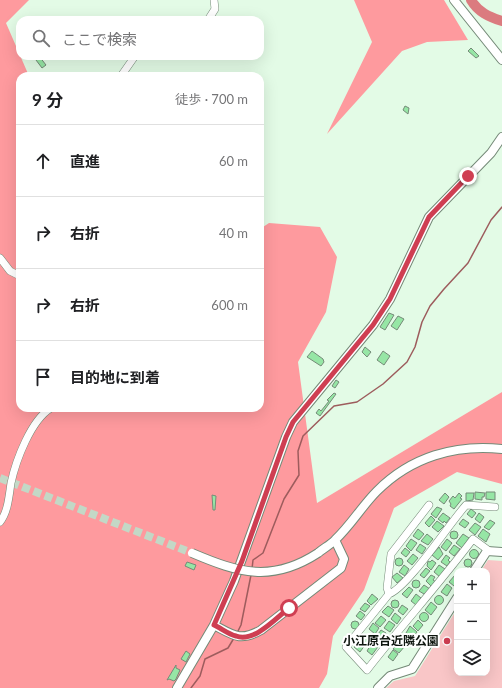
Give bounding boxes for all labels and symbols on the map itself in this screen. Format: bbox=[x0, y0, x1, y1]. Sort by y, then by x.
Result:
route end bbox=[459, 167, 477, 185]
route start bbox=[280, 599, 298, 617]
place label: 小江原台近隣公園 bbox=[343, 633, 439, 648]
marker: 小江原台近隣公園 bbox=[442, 636, 452, 646]

